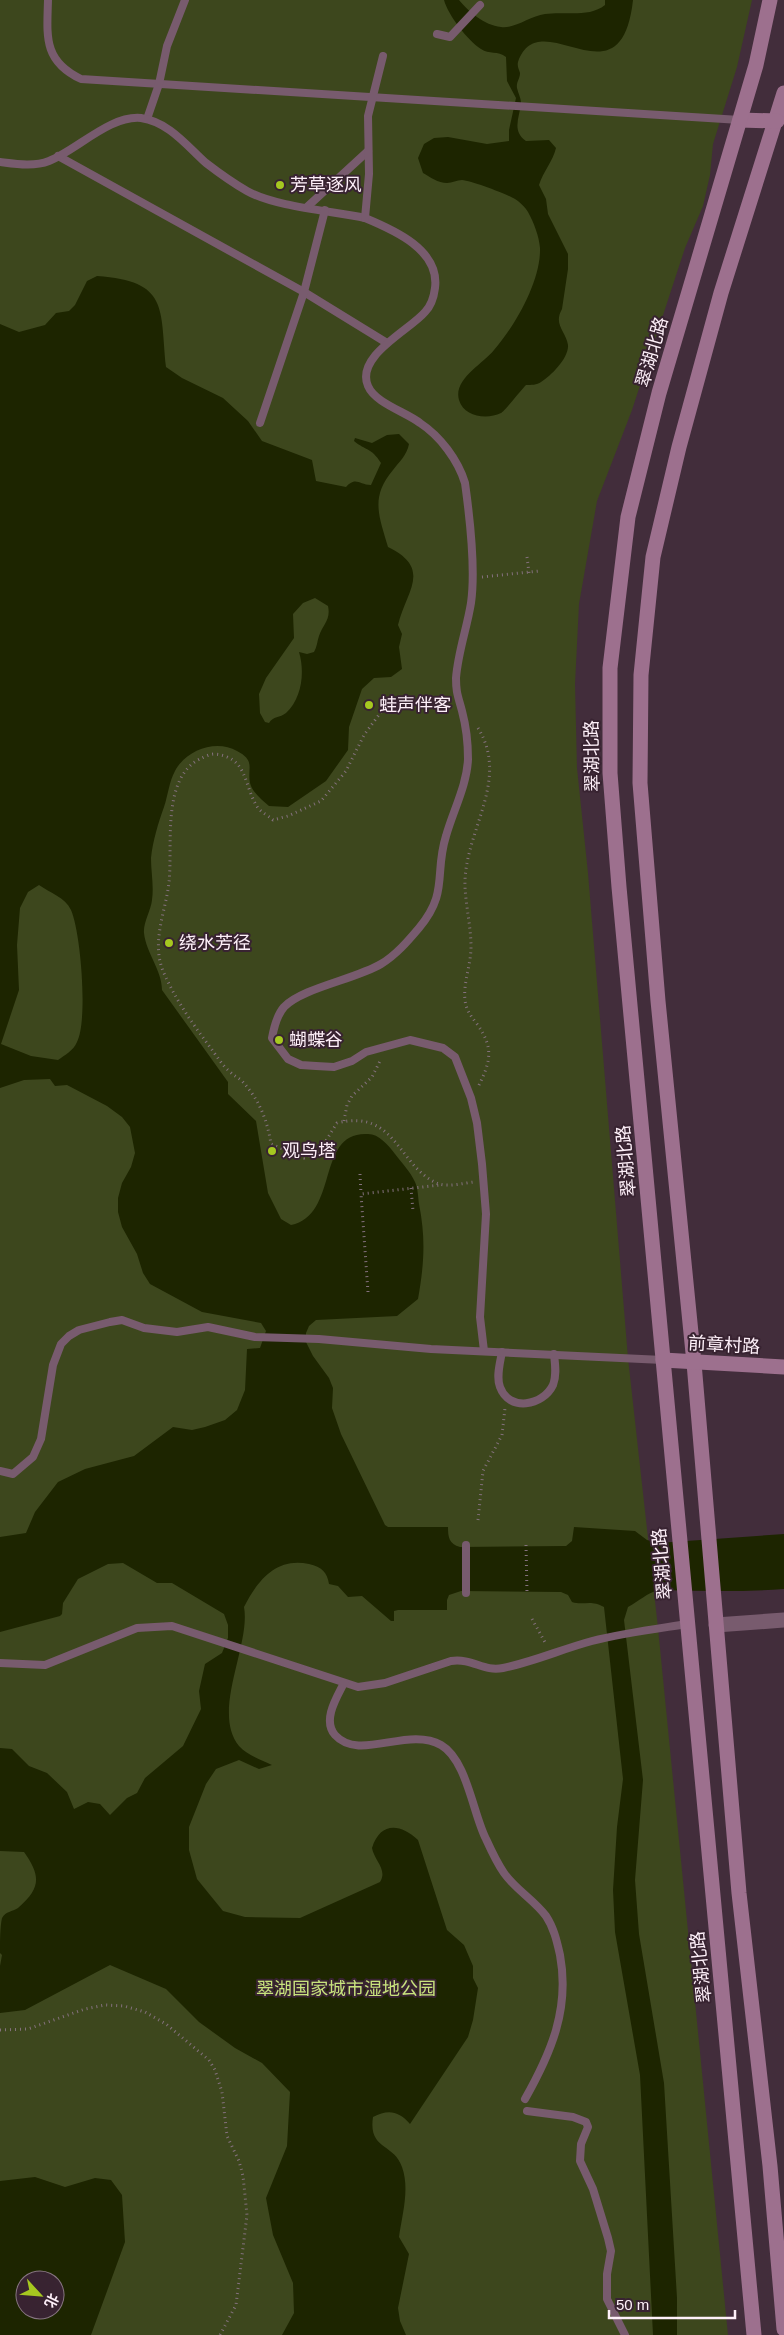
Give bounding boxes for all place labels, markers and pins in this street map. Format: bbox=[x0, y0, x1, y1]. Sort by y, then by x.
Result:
place label: 芳草逐风 bbox=[290, 175, 362, 195]
marker: 芳草逐风 bbox=[274, 179, 286, 191]
place label: 蛙声伴客 bbox=[379, 695, 451, 715]
marker: 蛙声伴客 bbox=[363, 699, 375, 711]
place label: 绕水芳径 bbox=[179, 933, 251, 953]
marker: 绕水芳径 bbox=[163, 937, 175, 949]
place label: 蝴蝶谷 bbox=[289, 1030, 343, 1050]
marker: 蝴蝶谷 bbox=[273, 1034, 285, 1046]
place label: 观鸟塔 bbox=[282, 1141, 336, 1161]
marker: 观鸟塔 bbox=[266, 1145, 278, 1157]

